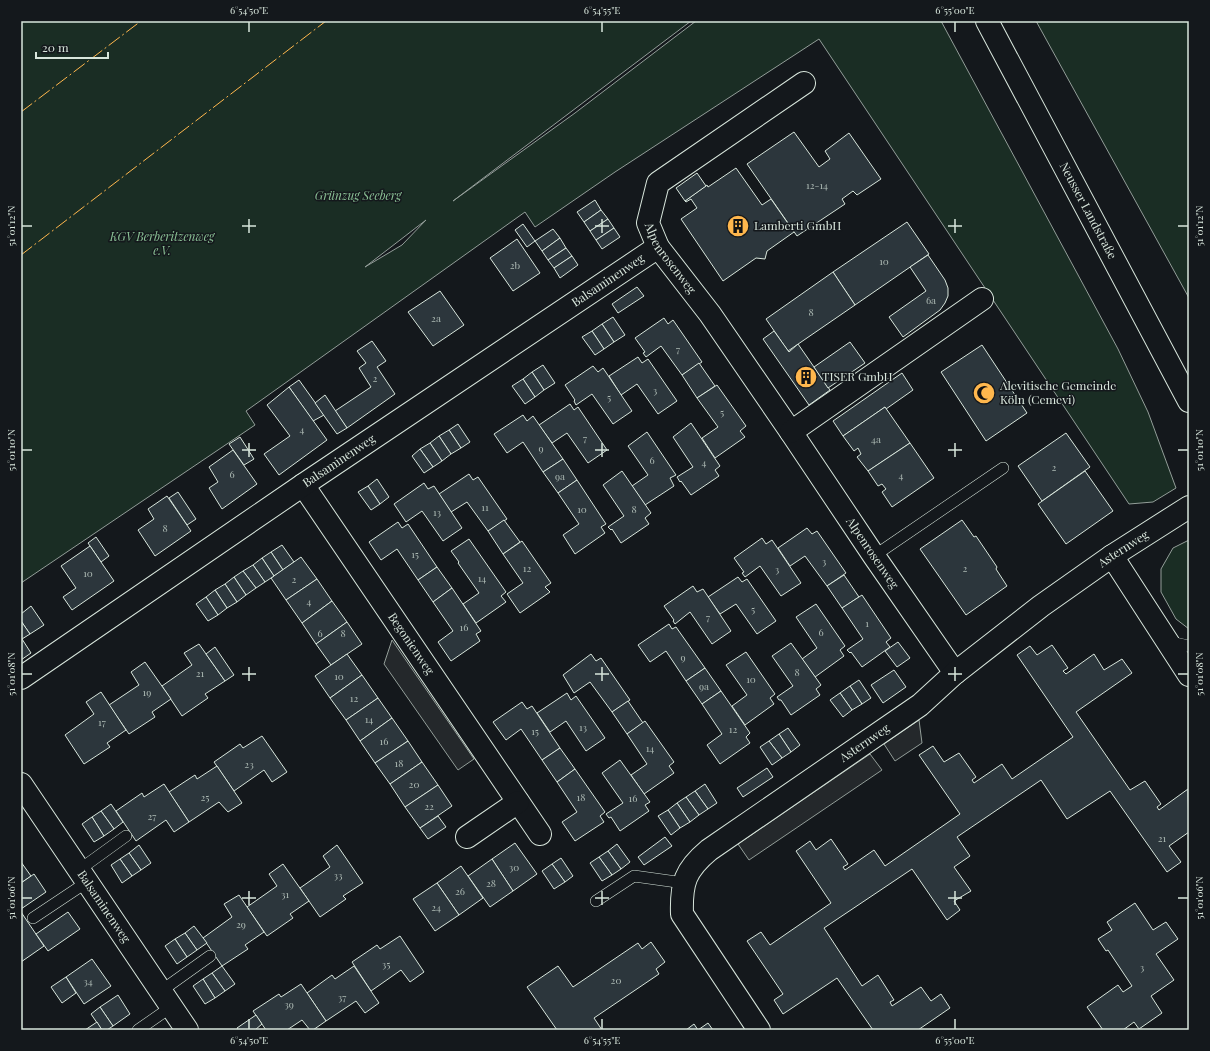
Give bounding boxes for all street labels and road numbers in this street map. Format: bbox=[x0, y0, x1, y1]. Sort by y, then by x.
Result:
street label: Neusser Landstraße bbox=[1057, 159, 1121, 262]
street label: Alpenrosenweg bbox=[641, 219, 701, 297]
street label: Balsaminenweg bbox=[568, 249, 648, 310]
street label: Balsaminenweg bbox=[299, 430, 378, 490]
street label: Alpenrosenweg bbox=[843, 513, 903, 592]
street label: Asternweg bbox=[1094, 525, 1152, 571]
street label: Begonienweg bbox=[385, 609, 439, 678]
street label: Asternweg bbox=[835, 719, 893, 766]
street label: Balsaminenweg bbox=[74, 867, 135, 946]

